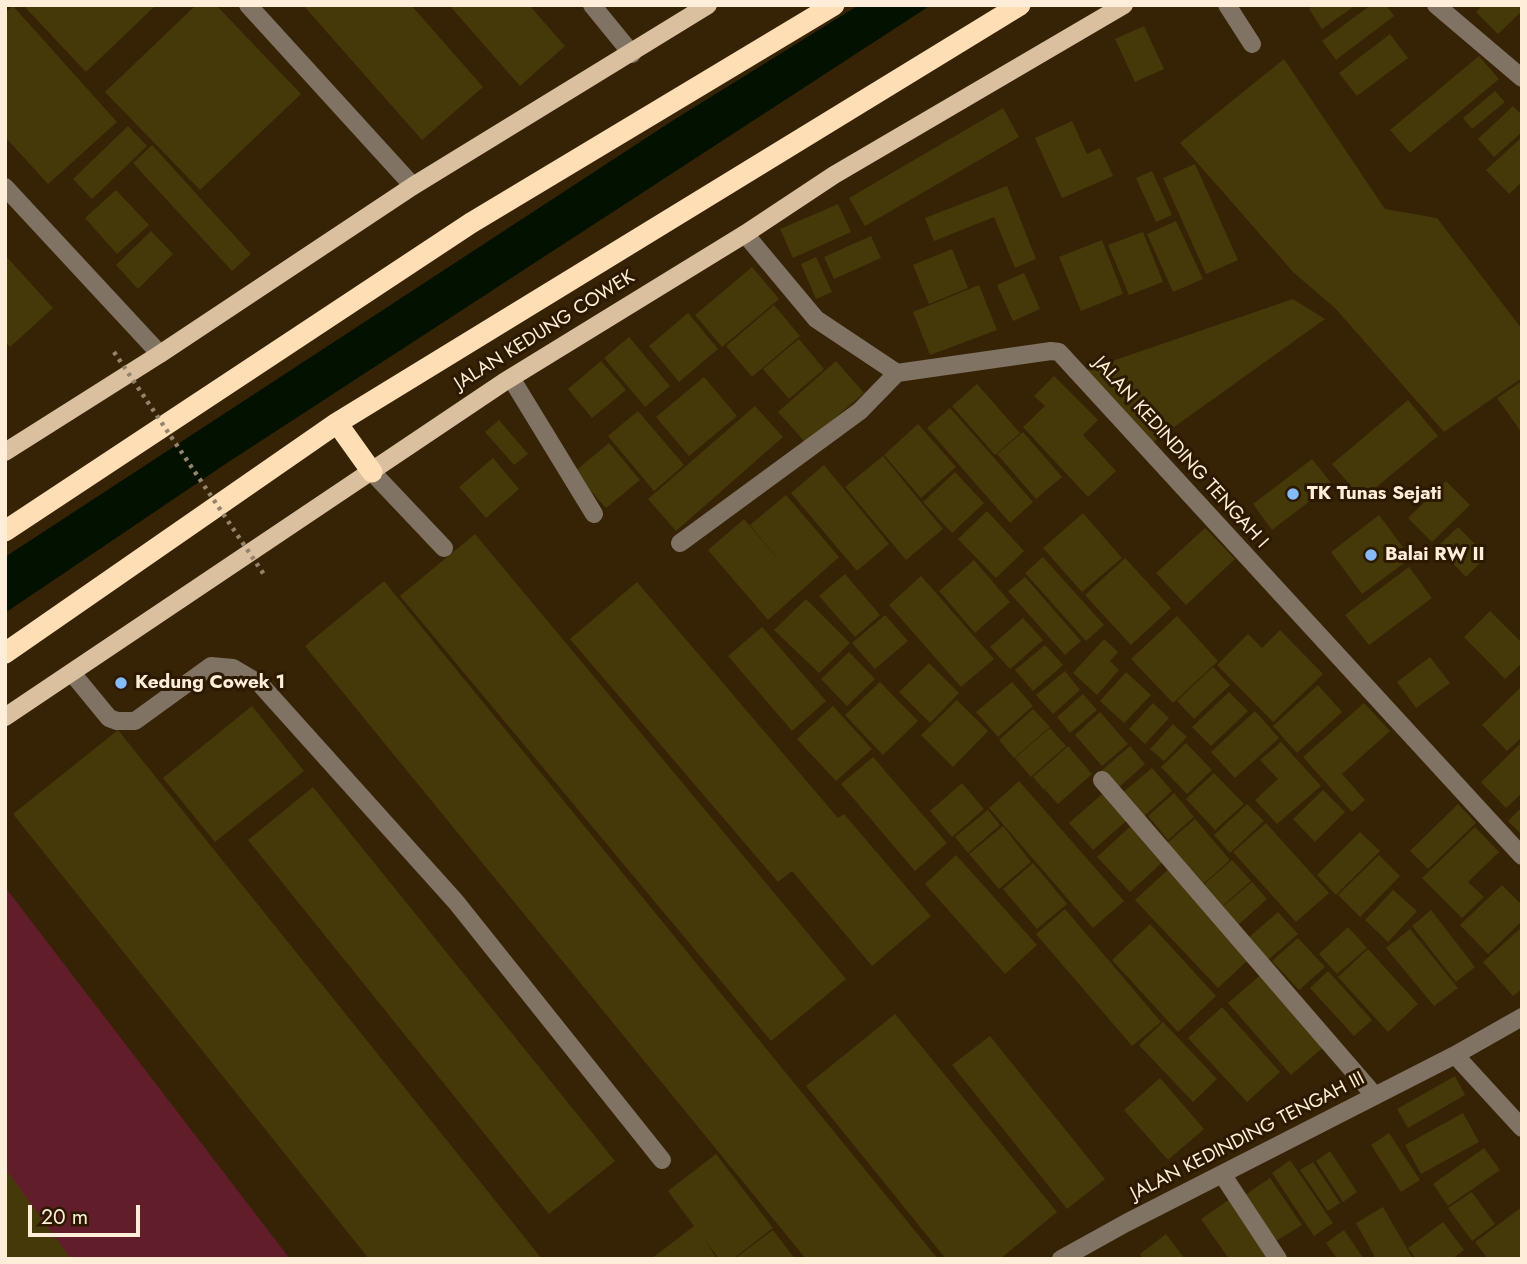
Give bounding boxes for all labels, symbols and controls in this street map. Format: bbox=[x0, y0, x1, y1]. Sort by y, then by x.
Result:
street label: JALAN KEDUNG COWEK bbox=[451, 266, 639, 396]
street label: JALAN KEDINDING TENGAH I bbox=[1088, 352, 1272, 554]
place label: TK Tunas Sejati bbox=[1307, 483, 1442, 505]
marker: TK Tunas Sejati bbox=[1285, 486, 1301, 502]
place label: Balai RW II bbox=[1385, 544, 1485, 566]
marker: Balai RW II bbox=[1363, 547, 1379, 563]
place label: Kedung Cowek 1 bbox=[135, 672, 285, 694]
marker: Kedung Cowek 1 bbox=[113, 675, 129, 691]
street label: JALAN KEDINDING TENGAH III bbox=[1127, 1068, 1369, 1206]
scale bar bbox=[32, 1190, 144, 1234]
text: 20 m bbox=[41, 1202, 88, 1232]

